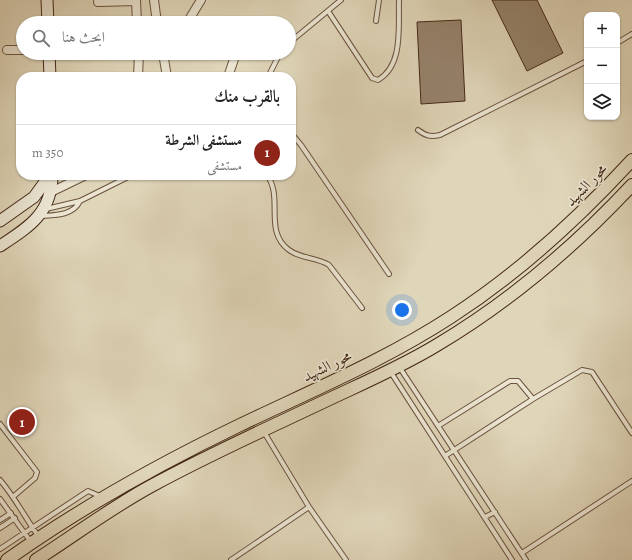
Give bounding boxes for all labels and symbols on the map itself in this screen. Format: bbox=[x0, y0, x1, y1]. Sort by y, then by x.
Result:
street label: محور الشهيد bbox=[561, 159, 611, 211]
your location bbox=[392, 300, 412, 320]
street label: محور الشهيد bbox=[299, 346, 355, 386]
pin: 1 bbox=[9, 407, 35, 437]

